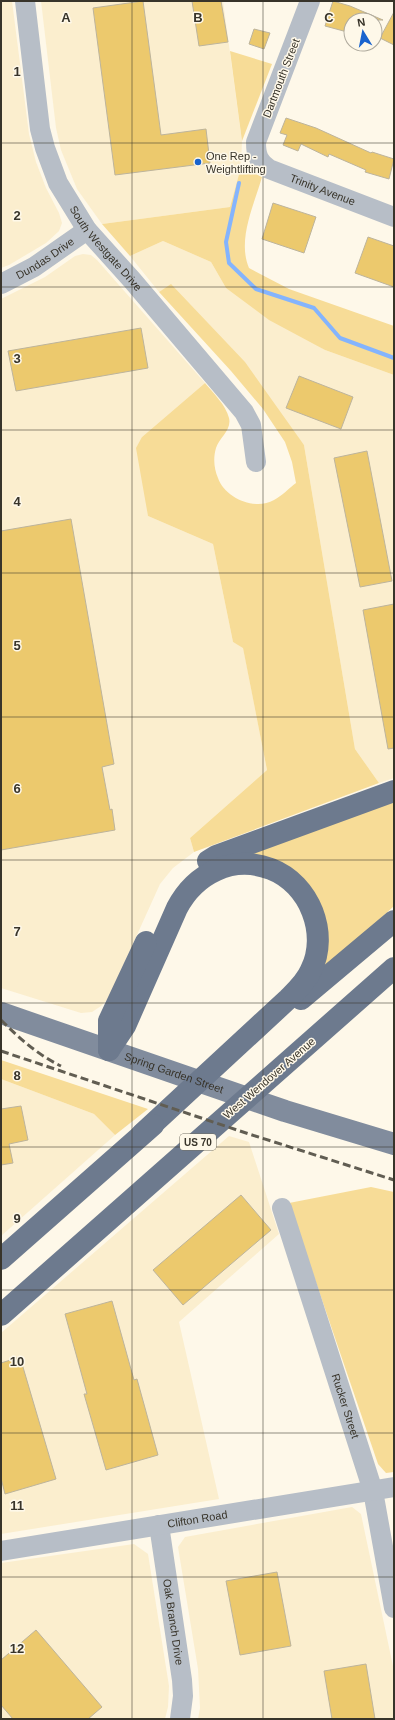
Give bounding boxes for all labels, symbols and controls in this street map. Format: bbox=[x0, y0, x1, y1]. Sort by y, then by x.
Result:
text: A bbox=[61, 10, 71, 25]
text: B bbox=[193, 10, 203, 25]
text: C bbox=[324, 10, 334, 25]
north arrow bbox=[343, 12, 383, 52]
text: N bbox=[356, 16, 366, 29]
street label: Dartmouth Street bbox=[260, 37, 302, 119]
text: 1 bbox=[13, 64, 21, 79]
place label: One Rep - Weightlifting bbox=[206, 150, 266, 175]
marker: One Rep - Weightlifting bbox=[193, 157, 203, 167]
street label: Trinity Avenue bbox=[288, 172, 357, 208]
street label: South Westgate Drive bbox=[67, 203, 144, 293]
text: 2 bbox=[13, 208, 21, 223]
street label: Dundas Drive bbox=[14, 235, 76, 281]
text: 3 bbox=[13, 351, 21, 366]
text: 4 bbox=[13, 494, 21, 509]
text: 5 bbox=[13, 638, 21, 653]
text: 6 bbox=[13, 781, 21, 796]
text: 7 bbox=[13, 924, 21, 939]
street label: West Wendover Avenue bbox=[221, 1035, 317, 1121]
street label: Spring Garden Street bbox=[123, 1050, 225, 1095]
text: 8 bbox=[13, 1068, 21, 1083]
road number: US 70 bbox=[180, 1134, 216, 1150]
text: 9 bbox=[13, 1211, 21, 1226]
text: 10 bbox=[10, 1354, 24, 1369]
street label: Rucker Street bbox=[330, 1372, 362, 1440]
text: 11 bbox=[10, 1498, 24, 1513]
street label: Clifton Road bbox=[167, 1508, 228, 1530]
street label: Oak Branch Drive bbox=[161, 1578, 186, 1666]
text: 12 bbox=[10, 1641, 24, 1656]

